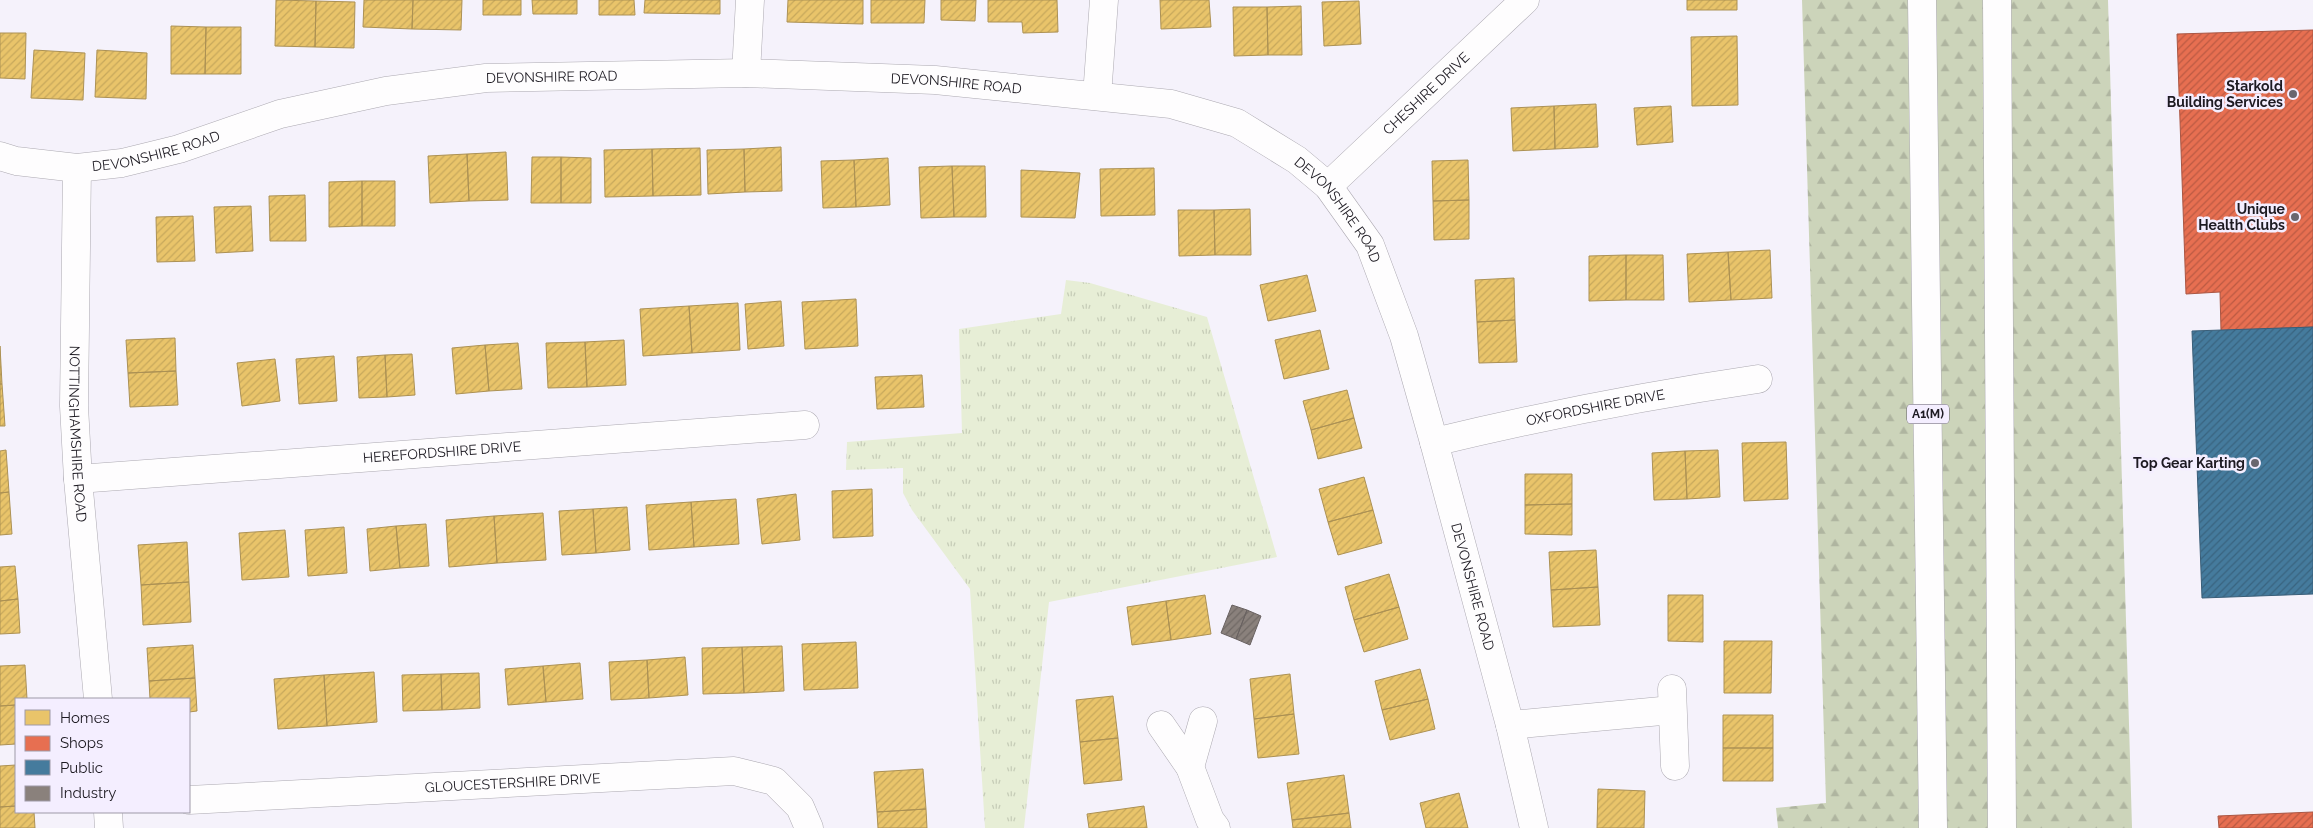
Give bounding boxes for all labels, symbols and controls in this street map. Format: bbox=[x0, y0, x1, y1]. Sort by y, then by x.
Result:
street label: CHESHIRE DRIVE bbox=[1380, 49, 1473, 138]
street label: DEVONSHIRE ROAD bbox=[486, 67, 617, 86]
street label: DEVONSHIRE ROAD bbox=[891, 70, 1023, 97]
place label: Starkold Building Services bbox=[2167, 78, 2283, 110]
marker: Starkold Building Services bbox=[2287, 88, 2299, 100]
street label: DEVONSHIRE ROAD bbox=[91, 128, 222, 174]
street label: DEVONSHIRE ROAD bbox=[1291, 153, 1384, 265]
place label: Unique Health Clubs bbox=[2198, 201, 2286, 233]
marker: Unique Health Clubs bbox=[2289, 211, 2301, 223]
street label: NOTTINGHAMSHIRE ROAD bbox=[66, 345, 90, 523]
street label: OXFORDSHIRE DRIVE bbox=[1525, 386, 1666, 429]
road number: A1(M) bbox=[1907, 404, 1949, 424]
street label: HEREFORDSHIRE DRIVE bbox=[362, 438, 522, 466]
place label: Top Gear Karting bbox=[2133, 455, 2245, 471]
marker: Top Gear Karting bbox=[2249, 457, 2261, 469]
street label: DEVONSHIRE ROAD bbox=[1448, 521, 1498, 652]
legend bbox=[15, 698, 190, 813]
text: Homes bbox=[60, 709, 110, 727]
text: Shops bbox=[60, 734, 103, 752]
text: Public bbox=[60, 759, 103, 777]
street label: GLOUCESTERSHIRE DRIVE bbox=[424, 770, 601, 795]
text: Industry bbox=[60, 784, 116, 802]

